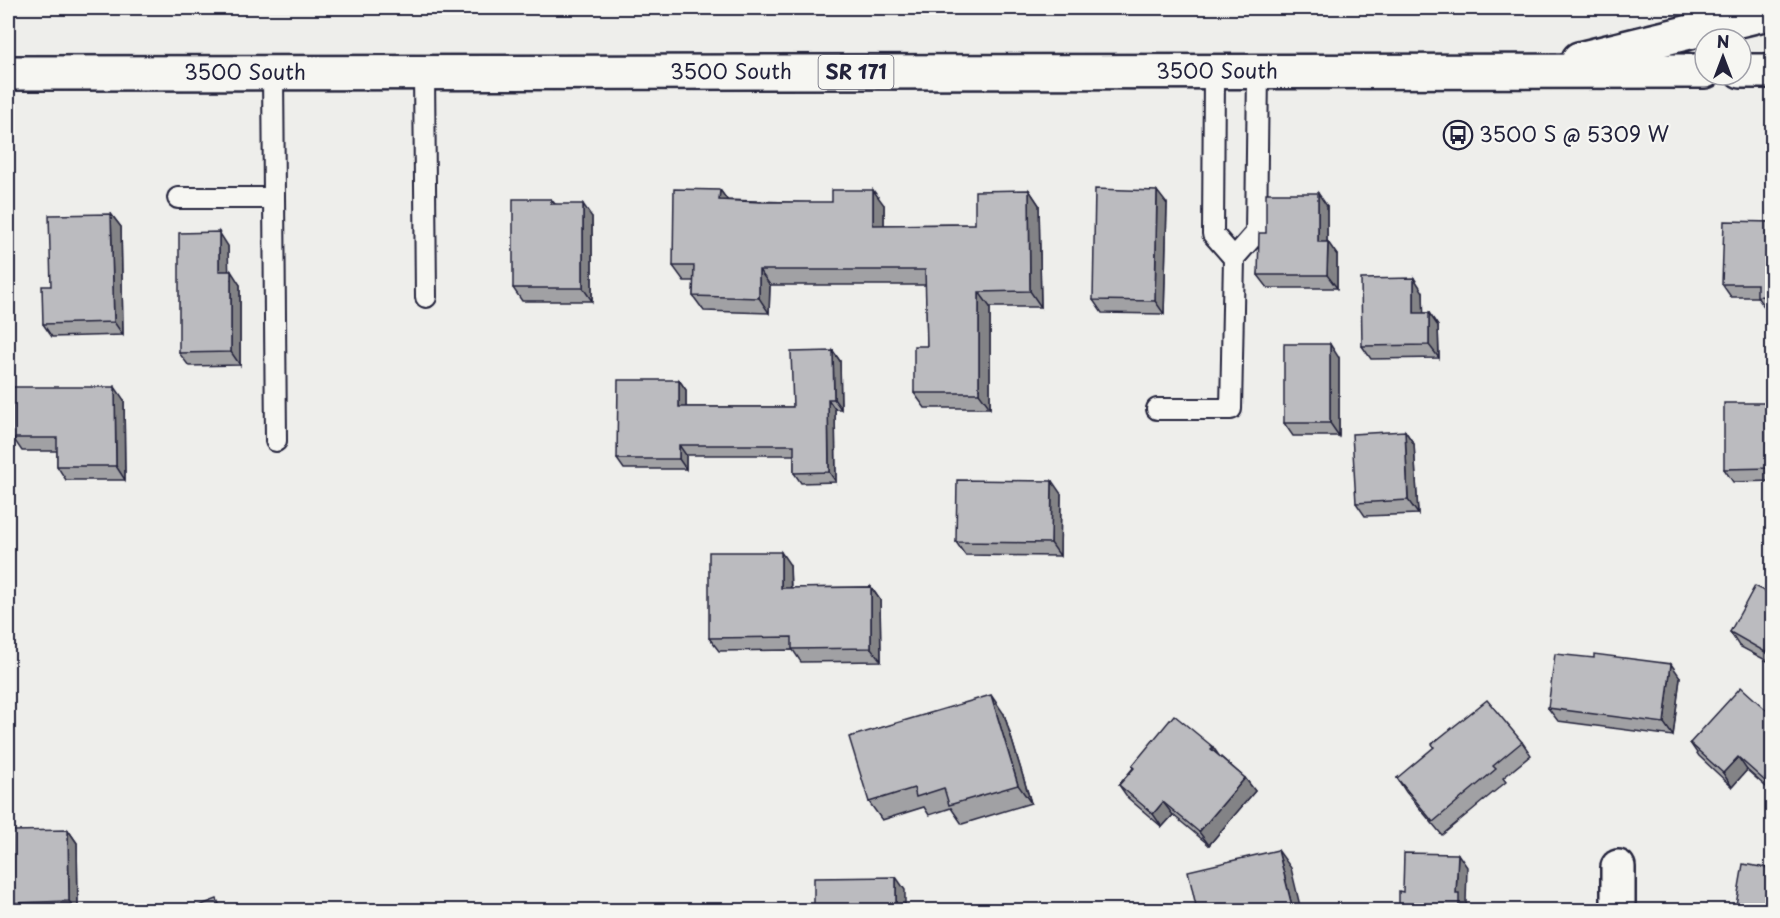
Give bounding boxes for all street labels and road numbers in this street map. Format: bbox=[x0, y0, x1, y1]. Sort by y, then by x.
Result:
street label: 3500 South bbox=[670, 54, 792, 86]
street label: 3500 South bbox=[1156, 54, 1278, 86]
street label: 3500 South bbox=[184, 55, 306, 87]
road number: SR 171 bbox=[818, 55, 894, 89]

